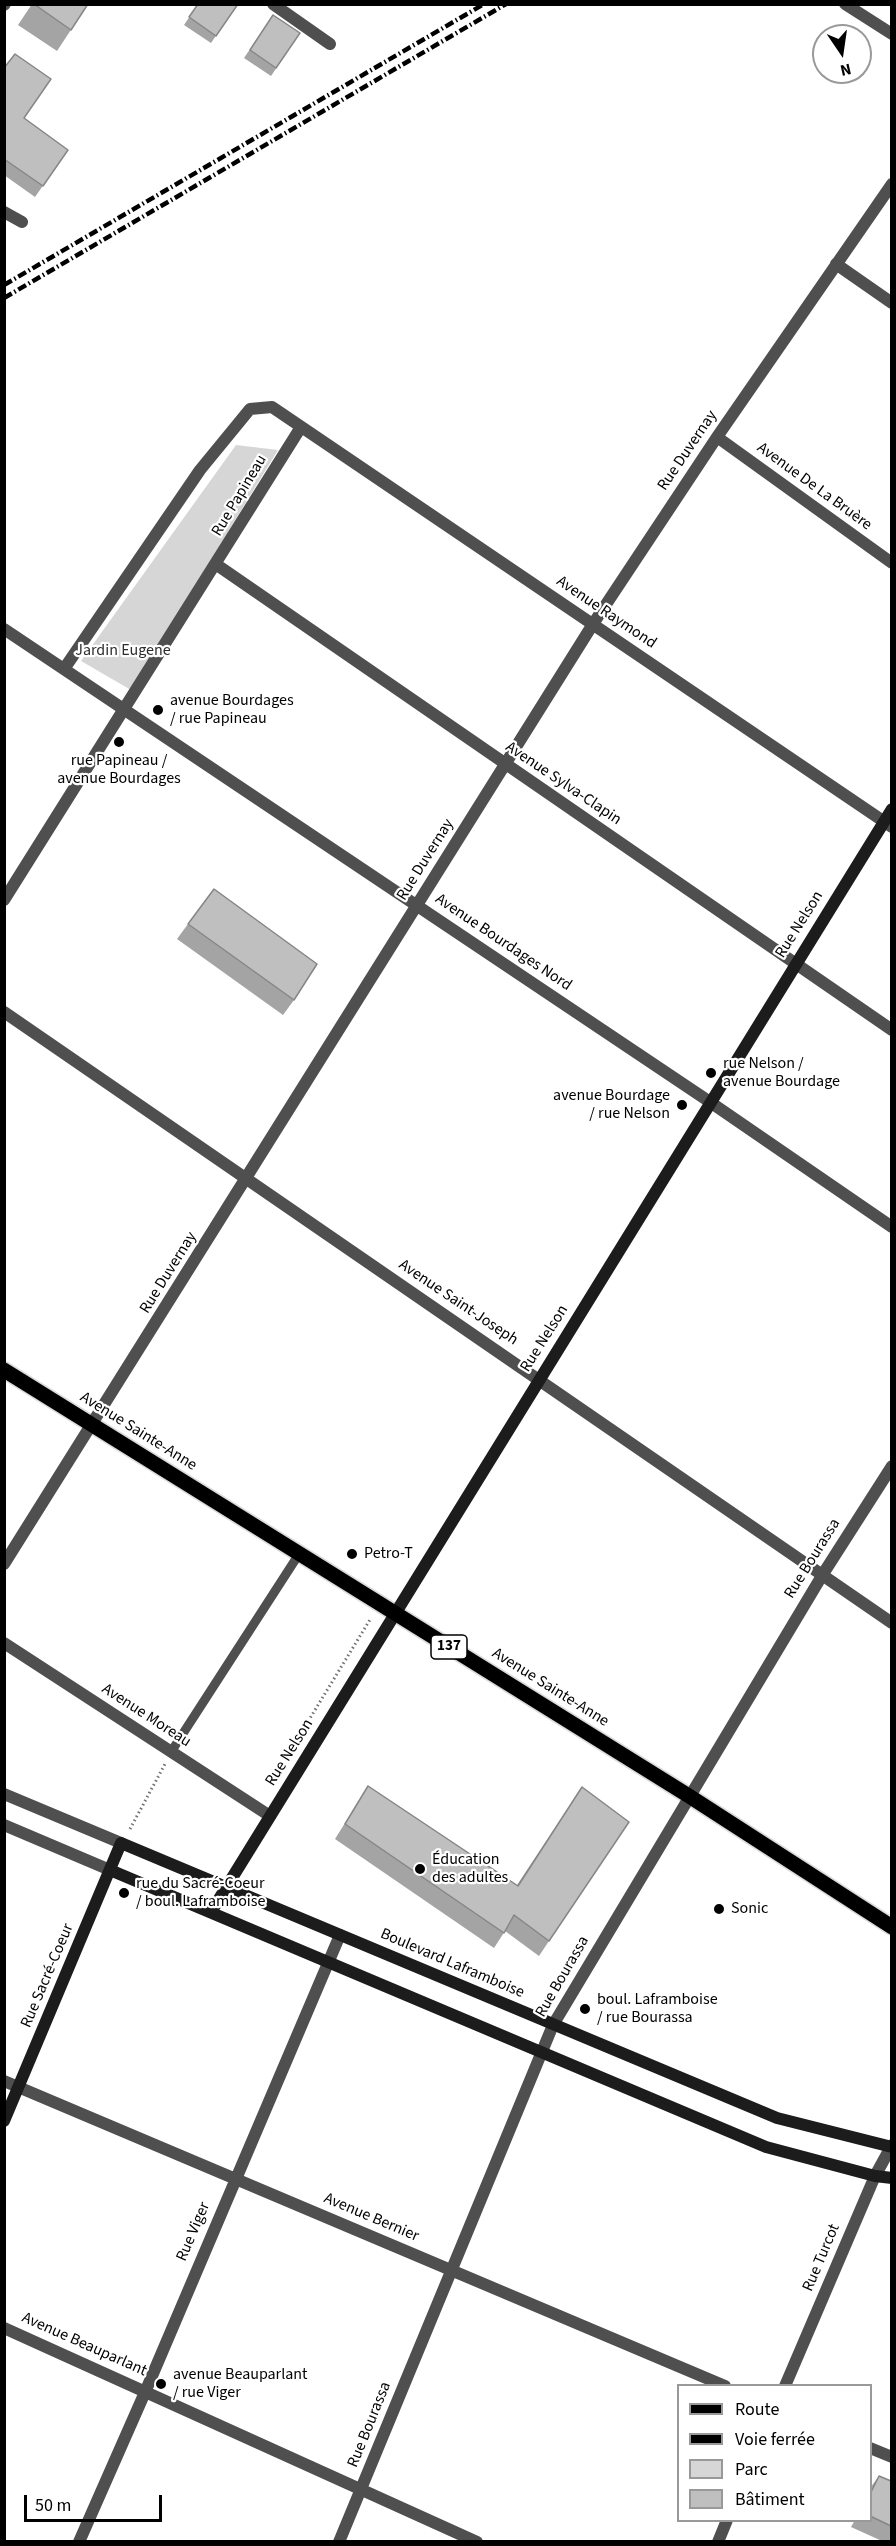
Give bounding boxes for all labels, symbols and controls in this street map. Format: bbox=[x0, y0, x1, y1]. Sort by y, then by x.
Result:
north arrow bbox=[812, 24, 872, 84]
text: N bbox=[838, 58, 853, 82]
street label: Rue Duvernay bbox=[654, 407, 722, 495]
street label: Avenue De La Bruère bbox=[753, 439, 875, 535]
street label: Rue Papineau bbox=[208, 452, 272, 540]
street label: Avenue Raymond bbox=[552, 572, 660, 654]
park label: Jardin Eugene bbox=[75, 641, 171, 661]
place label: avenue Bourdages / rue Papineau bbox=[170, 691, 294, 729]
marker: avenue Bourdages / rue Papineau bbox=[151, 703, 165, 717]
marker: rue Papineau / avenue Bourdages bbox=[112, 735, 126, 749]
street label: Avenue Sylva-Clapin bbox=[501, 738, 625, 830]
place label: rue Papineau / avenue Bourdages bbox=[57, 751, 181, 789]
street label: Rue Duvernay bbox=[393, 816, 459, 904]
street label: Rue Nelson bbox=[772, 888, 828, 962]
street label: Avenue Bourdages Nord bbox=[431, 890, 575, 996]
place label: rue Nelson / avenue Bourdage bbox=[723, 1054, 840, 1092]
marker: rue Nelson / avenue Bourdage bbox=[704, 1066, 718, 1080]
place label: avenue Bourdage / rue Nelson bbox=[553, 1086, 670, 1124]
marker: avenue Bourdage / rue Nelson bbox=[675, 1098, 689, 1112]
street label: Rue Duvernay bbox=[136, 1229, 202, 1317]
street label: Avenue Saint-Joseph bbox=[395, 1256, 521, 1350]
street label: Rue Nelson bbox=[517, 1302, 573, 1376]
street label: Avenue Sainte-Anne bbox=[76, 1388, 200, 1476]
street label: Rue Bourassa bbox=[781, 1516, 845, 1602]
place label: Petro-T bbox=[364, 1544, 413, 1564]
marker: Petro-T bbox=[345, 1547, 359, 1561]
road number: 137 bbox=[431, 1635, 467, 1659]
street label: Avenue Sainte-Anne bbox=[488, 1644, 612, 1732]
street label: Avenue Moreau bbox=[98, 1680, 194, 1752]
street label: Rue Nelson bbox=[262, 1716, 318, 1790]
place label: Éducation des adultes bbox=[432, 1850, 508, 1888]
marker: Éducation des adultes bbox=[413, 1862, 427, 1876]
place label: rue du Sacré-Coeur / boul. Laframboise bbox=[136, 1874, 265, 1912]
marker: rue du Sacré-Coeur / boul. Laframboise bbox=[117, 1886, 131, 1900]
place label: Sonic bbox=[731, 1899, 768, 1919]
marker: Sonic bbox=[712, 1902, 726, 1916]
street label: Rue Sacré-Coeur bbox=[17, 1921, 79, 2031]
street label: Boulevard Laframboise bbox=[377, 1925, 527, 2003]
street label: Rue Bourassa bbox=[532, 1933, 594, 2021]
place label: boul. Laframboise / rue Bourassa bbox=[597, 1990, 718, 2028]
marker: boul. Laframboise / rue Bourassa bbox=[578, 2002, 592, 2016]
street label: Avenue Bernier bbox=[320, 2189, 422, 2247]
street label: Rue Viger bbox=[173, 2200, 215, 2264]
street label: Rue Turcot bbox=[799, 2221, 845, 2295]
street label: Avenue Beauparlant bbox=[18, 2309, 150, 2381]
place label: avenue Beauparlant / rue Viger bbox=[173, 2365, 307, 2403]
marker: avenue Beauparlant / rue Viger bbox=[154, 2377, 168, 2391]
street label: Rue Bourassa bbox=[344, 2379, 396, 2471]
legend bbox=[677, 2384, 872, 2522]
text: Route bbox=[735, 2397, 779, 2422]
text: Voie ferrée bbox=[735, 2427, 815, 2452]
text: Parc bbox=[735, 2457, 768, 2482]
scale bar bbox=[27, 2483, 165, 2521]
text: Bâtiment bbox=[735, 2487, 805, 2512]
text: 50 m bbox=[35, 2493, 71, 2518]

